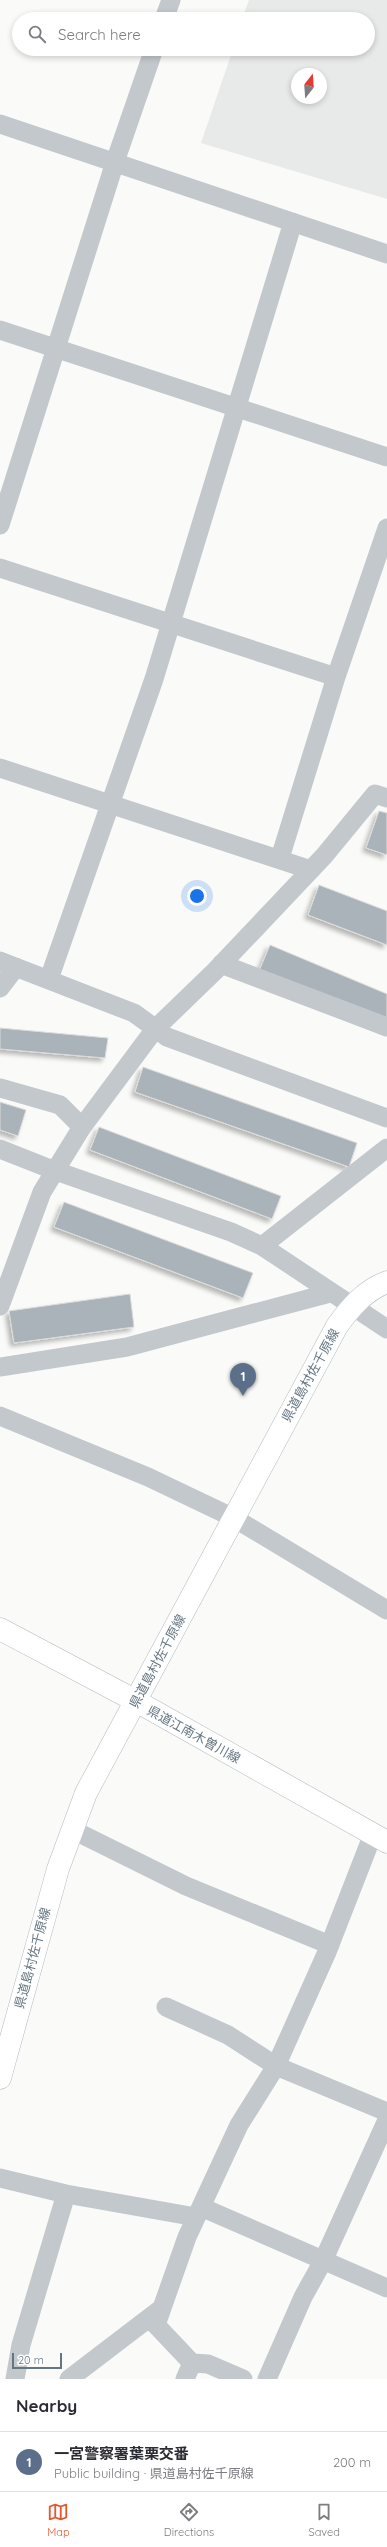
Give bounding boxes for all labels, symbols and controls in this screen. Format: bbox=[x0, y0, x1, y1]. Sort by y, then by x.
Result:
search box bbox=[12, 12, 375, 56]
icon: search bbox=[26, 23, 48, 45]
text: Search here bbox=[58, 25, 141, 44]
north arrow bbox=[291, 68, 327, 104]
your location bbox=[187, 886, 207, 906]
street label: 県道島村佐千原線 bbox=[278, 1326, 342, 1424]
pin: 1 bbox=[230, 1363, 256, 1396]
street label: 県道島村佐千原線 bbox=[126, 1611, 188, 1711]
street label: 県道江南木曽川線 bbox=[145, 1702, 243, 1766]
street label: 県道島村佐千原線 bbox=[11, 1906, 53, 2010]
scale bar bbox=[12, 2351, 62, 2370]
text: 20 m bbox=[18, 2353, 44, 2367]
text: Nearby bbox=[16, 2395, 77, 2416]
text: 一宮警察署葉栗交番 bbox=[54, 2444, 189, 2463]
text: 1 bbox=[26, 2454, 32, 2470]
text: 200 m bbox=[333, 2454, 371, 2470]
text: Public building · 県道島村佐千原線 bbox=[54, 2465, 254, 2481]
tab: Map bbox=[47, 2501, 70, 2539]
tab: Directions bbox=[164, 2501, 214, 2539]
tab: Saved bbox=[308, 2501, 340, 2539]

